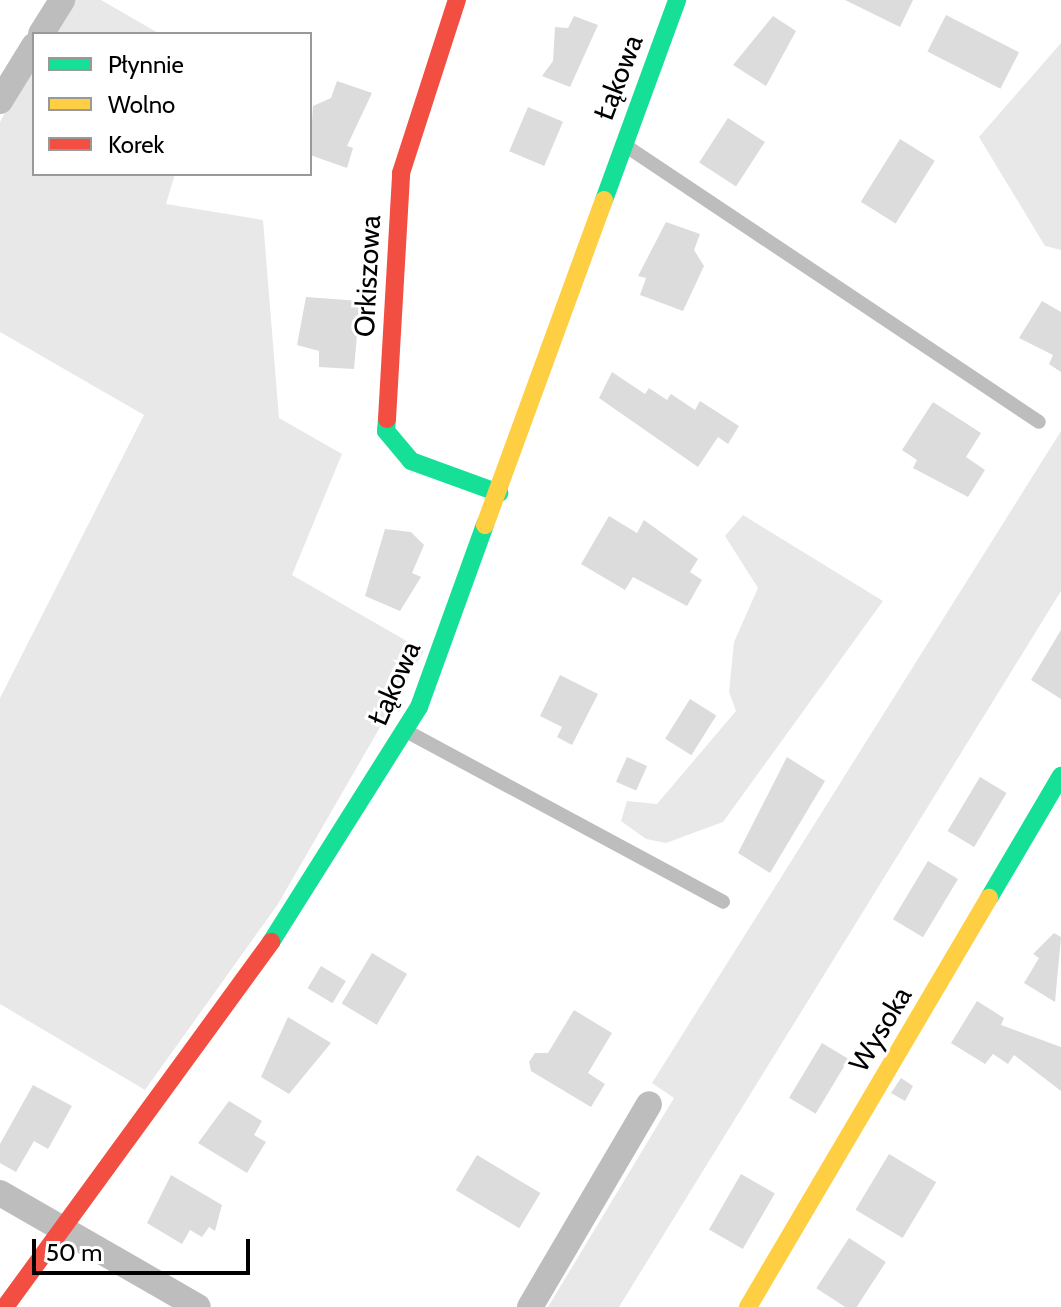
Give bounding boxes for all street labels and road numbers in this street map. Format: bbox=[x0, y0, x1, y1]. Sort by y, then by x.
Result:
street label: Łąkowa bbox=[586, 30, 650, 124]
street label: Orkiszowa bbox=[347, 214, 387, 338]
street label: Łąkowa bbox=[361, 636, 427, 730]
street label: Wysoka bbox=[842, 980, 918, 1078]

